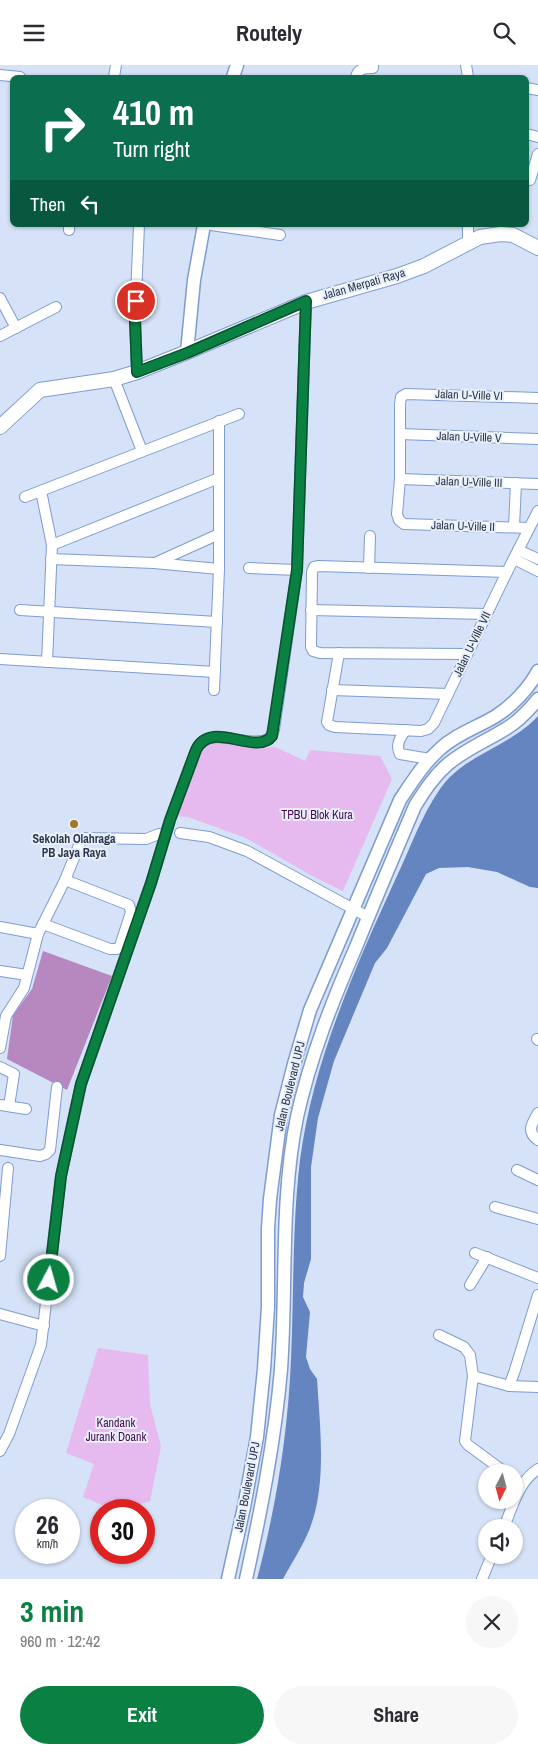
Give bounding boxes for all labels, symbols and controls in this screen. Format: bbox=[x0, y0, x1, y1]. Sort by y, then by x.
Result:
text: Routely bbox=[236, 18, 302, 48]
icon: menu bbox=[20, 19, 48, 47]
icon: search bbox=[490, 19, 518, 47]
text: 410 m bbox=[113, 89, 194, 136]
icon: right bbox=[30, 95, 95, 160]
text: Turn right bbox=[113, 134, 190, 164]
icon: left bbox=[76, 190, 104, 218]
text: Then bbox=[30, 191, 66, 217]
street label: Jalan Merpati Raya bbox=[321, 264, 408, 303]
pin bbox=[115, 280, 157, 322]
icon: arrive bbox=[122, 287, 150, 315]
street label: Jalan U-Ville VI bbox=[435, 386, 503, 404]
street label: Jalan U-Ville V bbox=[436, 428, 502, 446]
street label: Jalan U-Ville III bbox=[435, 473, 503, 491]
street label: Jalan U-Ville II bbox=[431, 517, 495, 535]
street label: Jalan U-Ville VII bbox=[449, 609, 495, 679]
park label: TPBU Blok Kura bbox=[281, 807, 353, 823]
marker: Sekolah Olahraga PB Jaya Raya bbox=[68, 818, 80, 830]
place label: Sekolah Olahraga PB Jaya Raya bbox=[32, 831, 116, 861]
street label: Jalan Boulevard UPJ bbox=[271, 1039, 309, 1133]
position arrow bbox=[22, 1253, 74, 1305]
park label: Kandank Jurank Doank bbox=[86, 1415, 146, 1445]
street label: Jalan Boulevard UPJ bbox=[230, 1440, 264, 1534]
north arrow bbox=[478, 1464, 522, 1509]
map controls bbox=[478, 1464, 523, 1564]
speed limit sign: 30 bbox=[90, 1499, 155, 1564]
text: 26 bbox=[36, 1508, 59, 1542]
button: sound bbox=[478, 1519, 523, 1564]
text: km/h bbox=[37, 1536, 58, 1552]
text: 3 min bbox=[20, 1591, 84, 1631]
button: close bbox=[466, 1596, 518, 1648]
text: 960 m · 12:42 bbox=[20, 1630, 100, 1652]
button: Exit bbox=[20, 1686, 264, 1744]
button: Share bbox=[274, 1686, 518, 1744]

